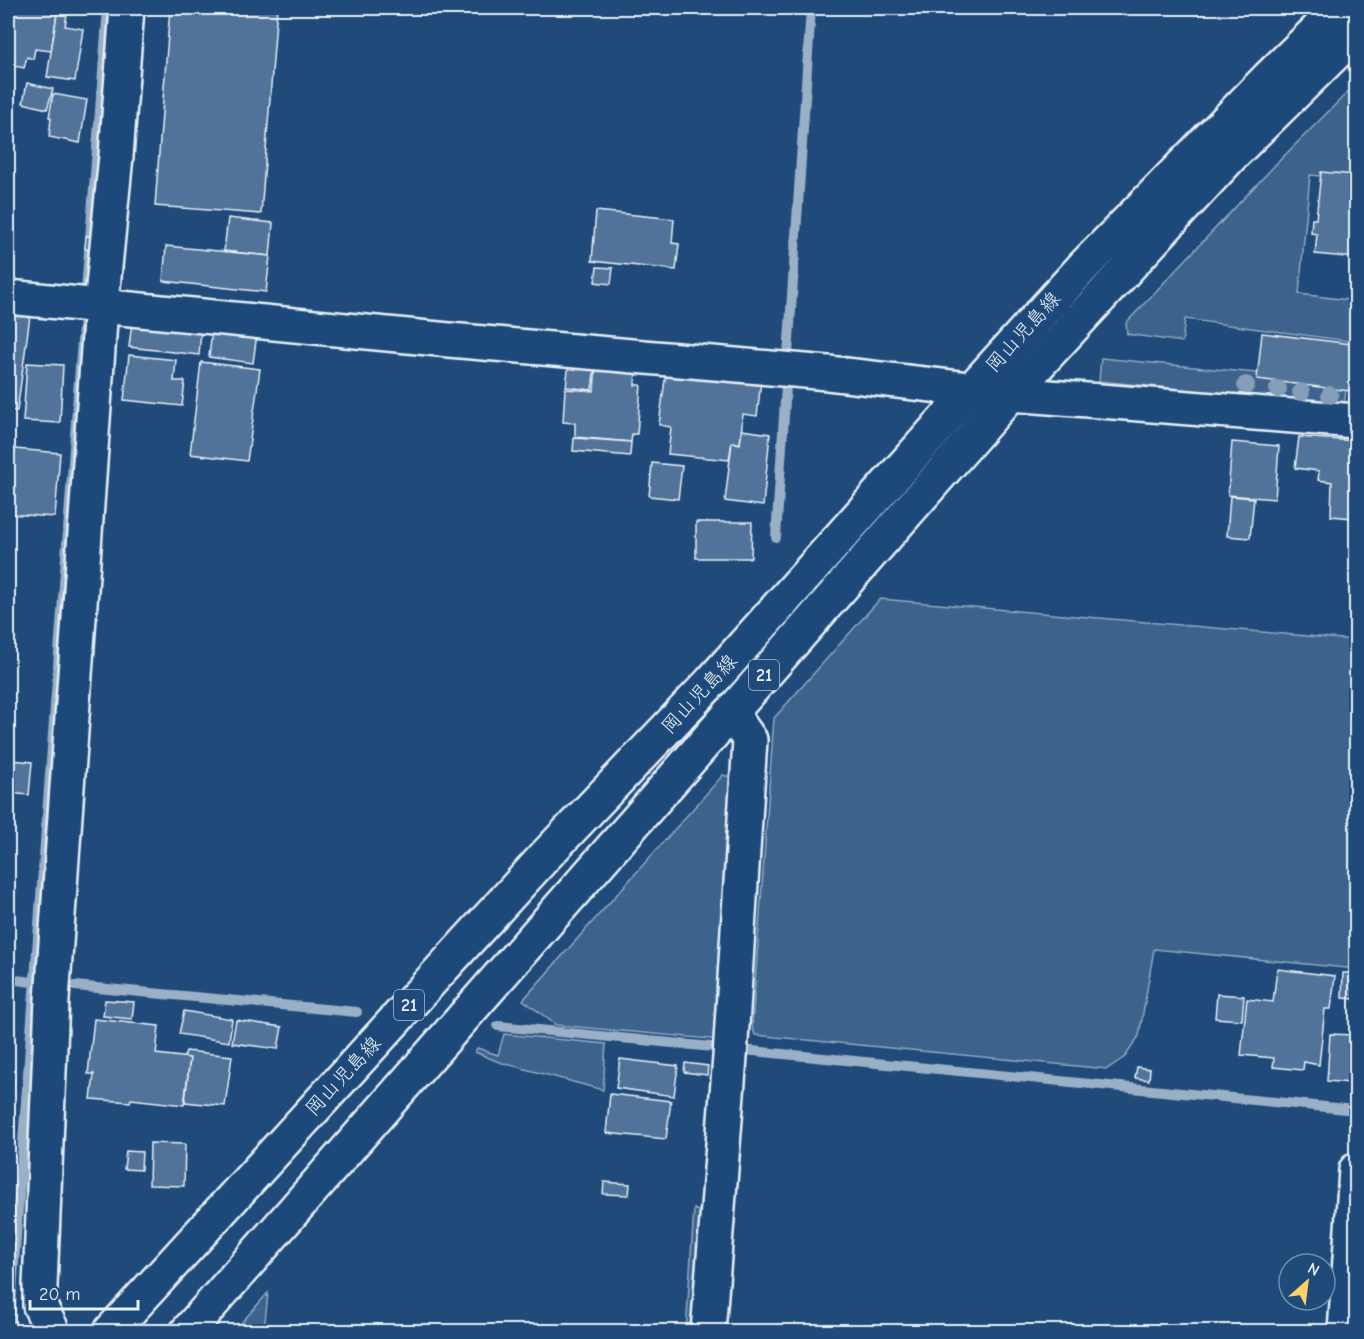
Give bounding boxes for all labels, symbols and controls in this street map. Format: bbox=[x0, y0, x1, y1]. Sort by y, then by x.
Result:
street label: 岡山児島線 bbox=[981, 287, 1065, 377]
street label: 岡山児島線 bbox=[656, 650, 742, 738]
road number: 21 bbox=[749, 660, 779, 690]
road number: 21 bbox=[394, 990, 424, 1020]
street label: 岡山児島線 bbox=[300, 1032, 386, 1120]
north arrow bbox=[1277, 1252, 1337, 1312]
text: N bbox=[1305, 1259, 1322, 1280]
scale bar bbox=[30, 1273, 138, 1311]
text: 20 m bbox=[39, 1284, 80, 1305]

